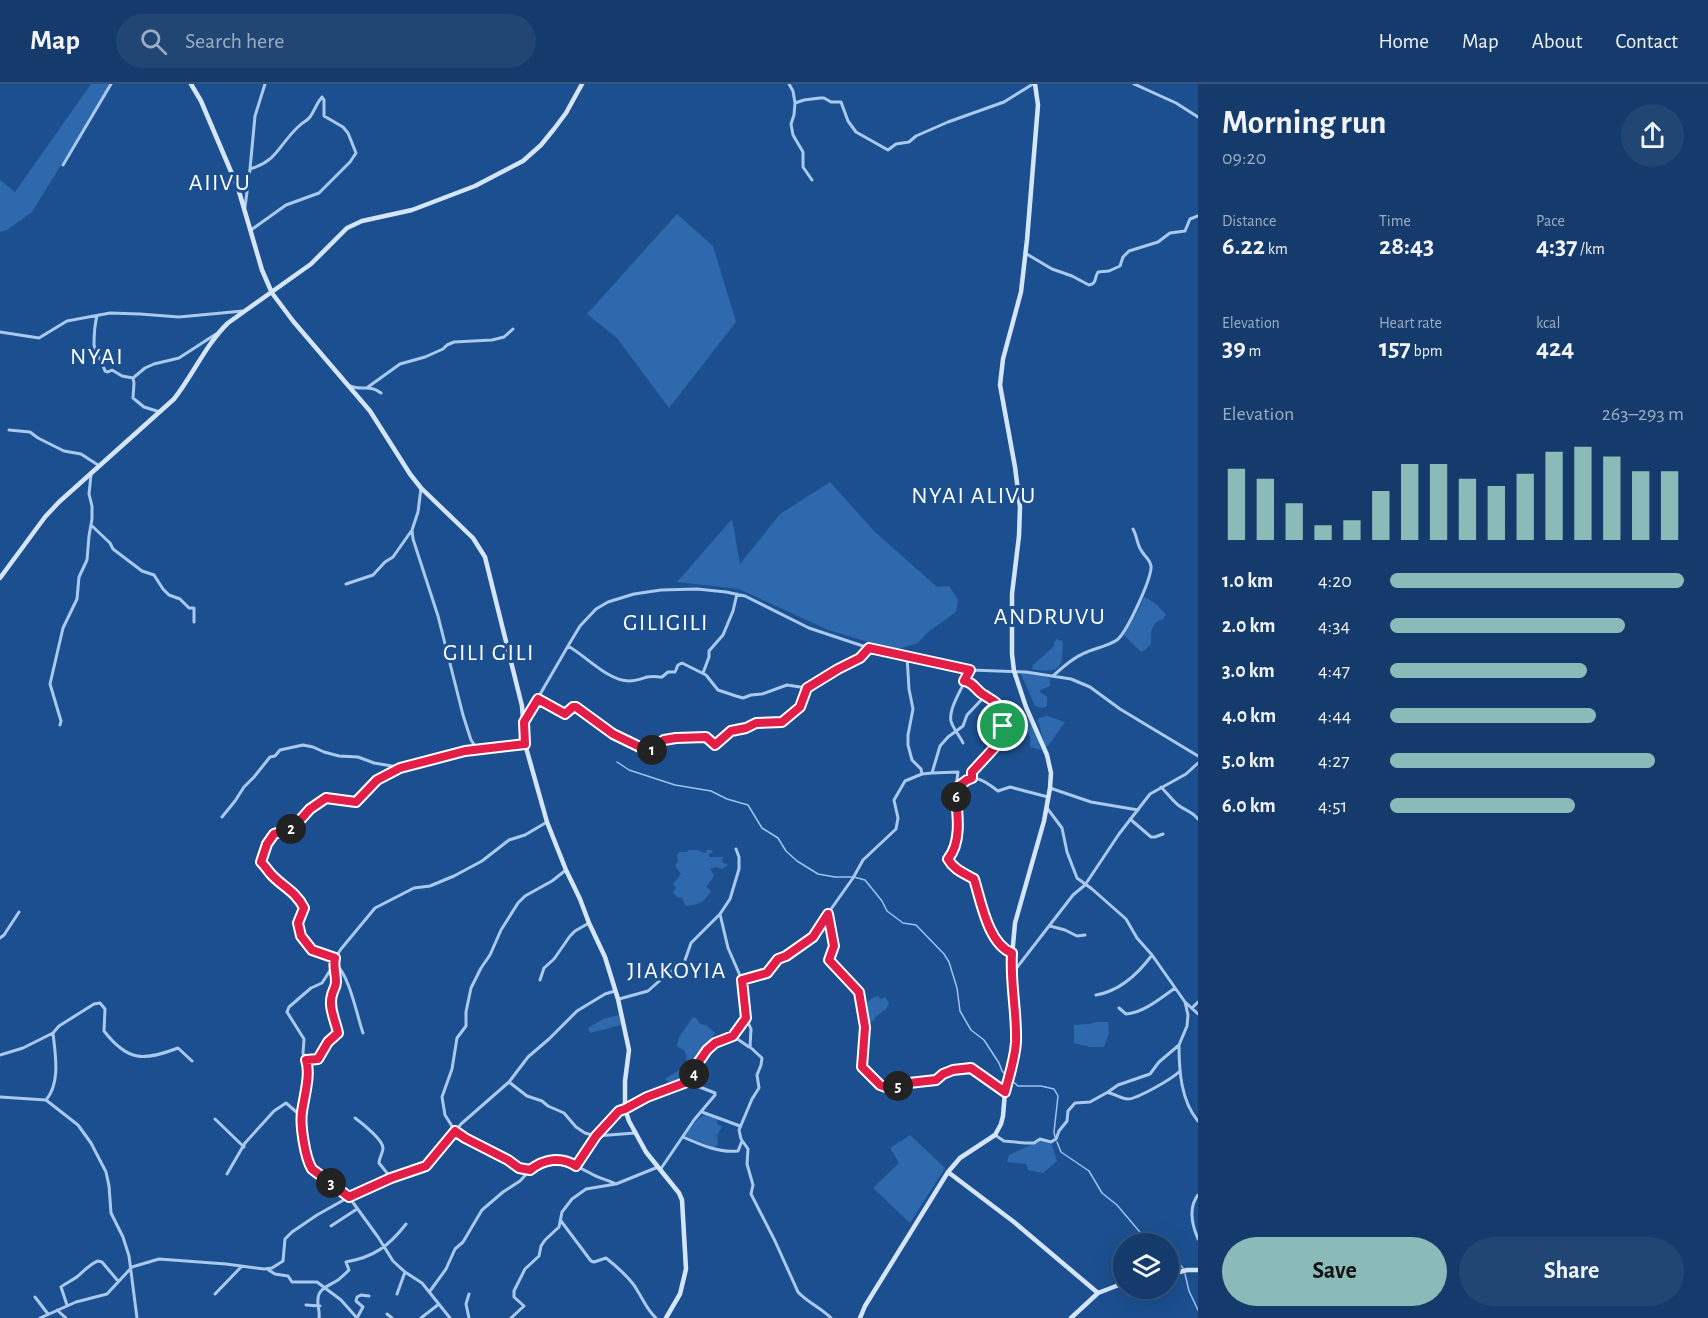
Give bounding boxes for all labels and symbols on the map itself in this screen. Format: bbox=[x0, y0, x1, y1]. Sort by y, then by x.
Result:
district label: AIIVU bbox=[189, 171, 251, 195]
district label: NYAI bbox=[70, 345, 124, 369]
district label: NYAI ALIVU bbox=[911, 484, 1037, 508]
district label: ANDRUVU bbox=[994, 605, 1106, 629]
district label: GILIGILI bbox=[623, 611, 709, 635]
district label: GILI GILI bbox=[443, 641, 535, 665]
pin bbox=[977, 700, 1028, 751]
pin: 1 bbox=[637, 735, 667, 765]
pin: 6 bbox=[941, 782, 971, 812]
pin: 2 bbox=[276, 814, 306, 844]
district label: JIAKOYIA bbox=[627, 959, 727, 983]
pin: 4 bbox=[679, 1059, 709, 1089]
pin: 5 bbox=[883, 1071, 913, 1101]
pin: 3 bbox=[316, 1168, 346, 1198]

